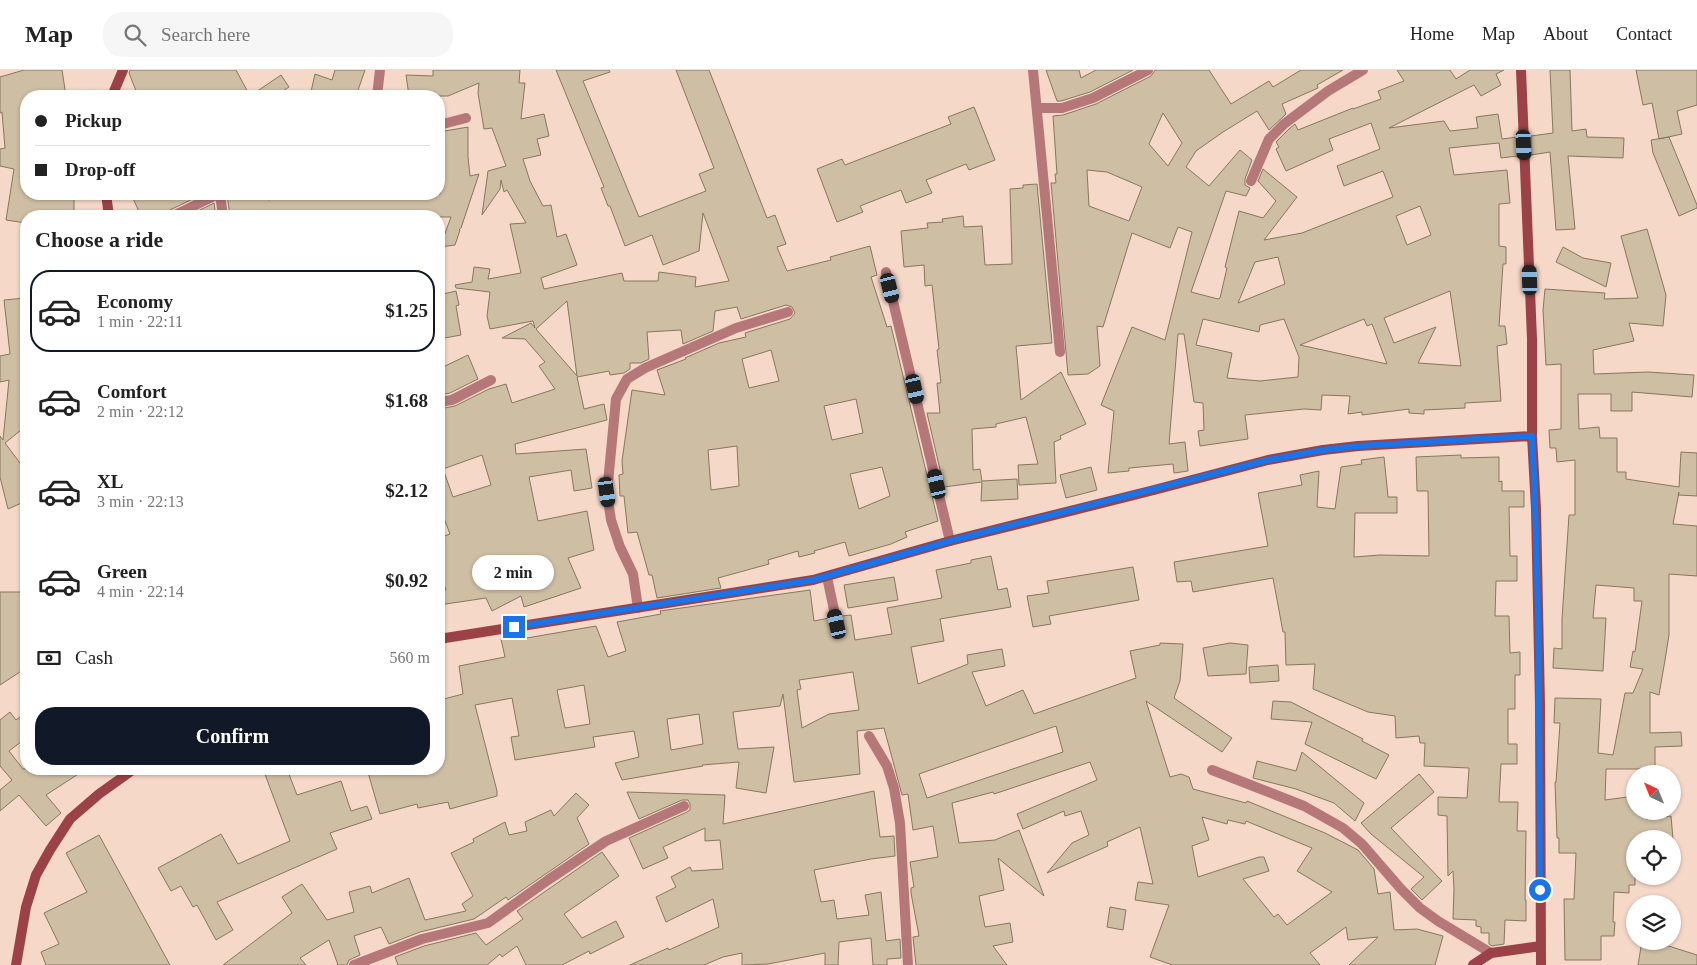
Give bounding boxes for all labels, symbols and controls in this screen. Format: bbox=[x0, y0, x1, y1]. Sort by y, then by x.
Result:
search box bbox=[103, 12, 453, 57]
text: Map bbox=[25, 21, 73, 47]
icon: search bbox=[121, 21, 149, 49]
text: Search here bbox=[161, 24, 250, 45]
text: Home bbox=[1410, 24, 1454, 44]
text: Map bbox=[1482, 24, 1515, 44]
text: About bbox=[1543, 24, 1588, 44]
text: Contact bbox=[1616, 24, 1672, 44]
text: Pickup bbox=[65, 110, 122, 131]
car bbox=[1515, 130, 1532, 160]
text: Drop-off bbox=[65, 159, 135, 180]
text: Choose a ride bbox=[35, 227, 163, 252]
car bbox=[1521, 265, 1538, 295]
car bbox=[879, 272, 900, 304]
icon: car bbox=[37, 289, 82, 334]
text: Economy bbox=[97, 291, 173, 312]
text: $1.25 bbox=[385, 300, 428, 321]
text: 1 min · 22:11 bbox=[97, 313, 183, 330]
car bbox=[904, 373, 925, 405]
icon: car bbox=[37, 379, 82, 424]
text: Comfort bbox=[97, 381, 167, 402]
text: $1.68 bbox=[385, 390, 428, 411]
text: 2 min · 22:12 bbox=[97, 403, 184, 420]
car bbox=[926, 468, 947, 500]
icon: car bbox=[37, 469, 82, 514]
text: XL bbox=[97, 471, 123, 492]
car bbox=[597, 476, 616, 508]
text: $2.12 bbox=[385, 480, 428, 501]
text: 3 min · 22:13 bbox=[97, 493, 184, 510]
callout: 2 min bbox=[473, 554, 555, 590]
icon: car bbox=[37, 559, 82, 604]
text: Green bbox=[97, 561, 147, 582]
text: 2 min bbox=[494, 564, 532, 581]
text: $0.92 bbox=[385, 570, 428, 591]
text: 4 min · 22:14 bbox=[97, 583, 184, 600]
car bbox=[826, 608, 847, 640]
route end bbox=[503, 616, 525, 638]
icon: cash bbox=[35, 644, 63, 672]
text: Cash bbox=[75, 647, 113, 668]
text: 560 m bbox=[390, 649, 430, 666]
button: Confirm bbox=[35, 707, 430, 765]
north arrow bbox=[1626, 765, 1681, 820]
map controls bbox=[1626, 765, 1681, 950]
button: locate bbox=[1626, 830, 1681, 885]
route start bbox=[1529, 879, 1551, 901]
button: layers bbox=[1626, 895, 1681, 950]

